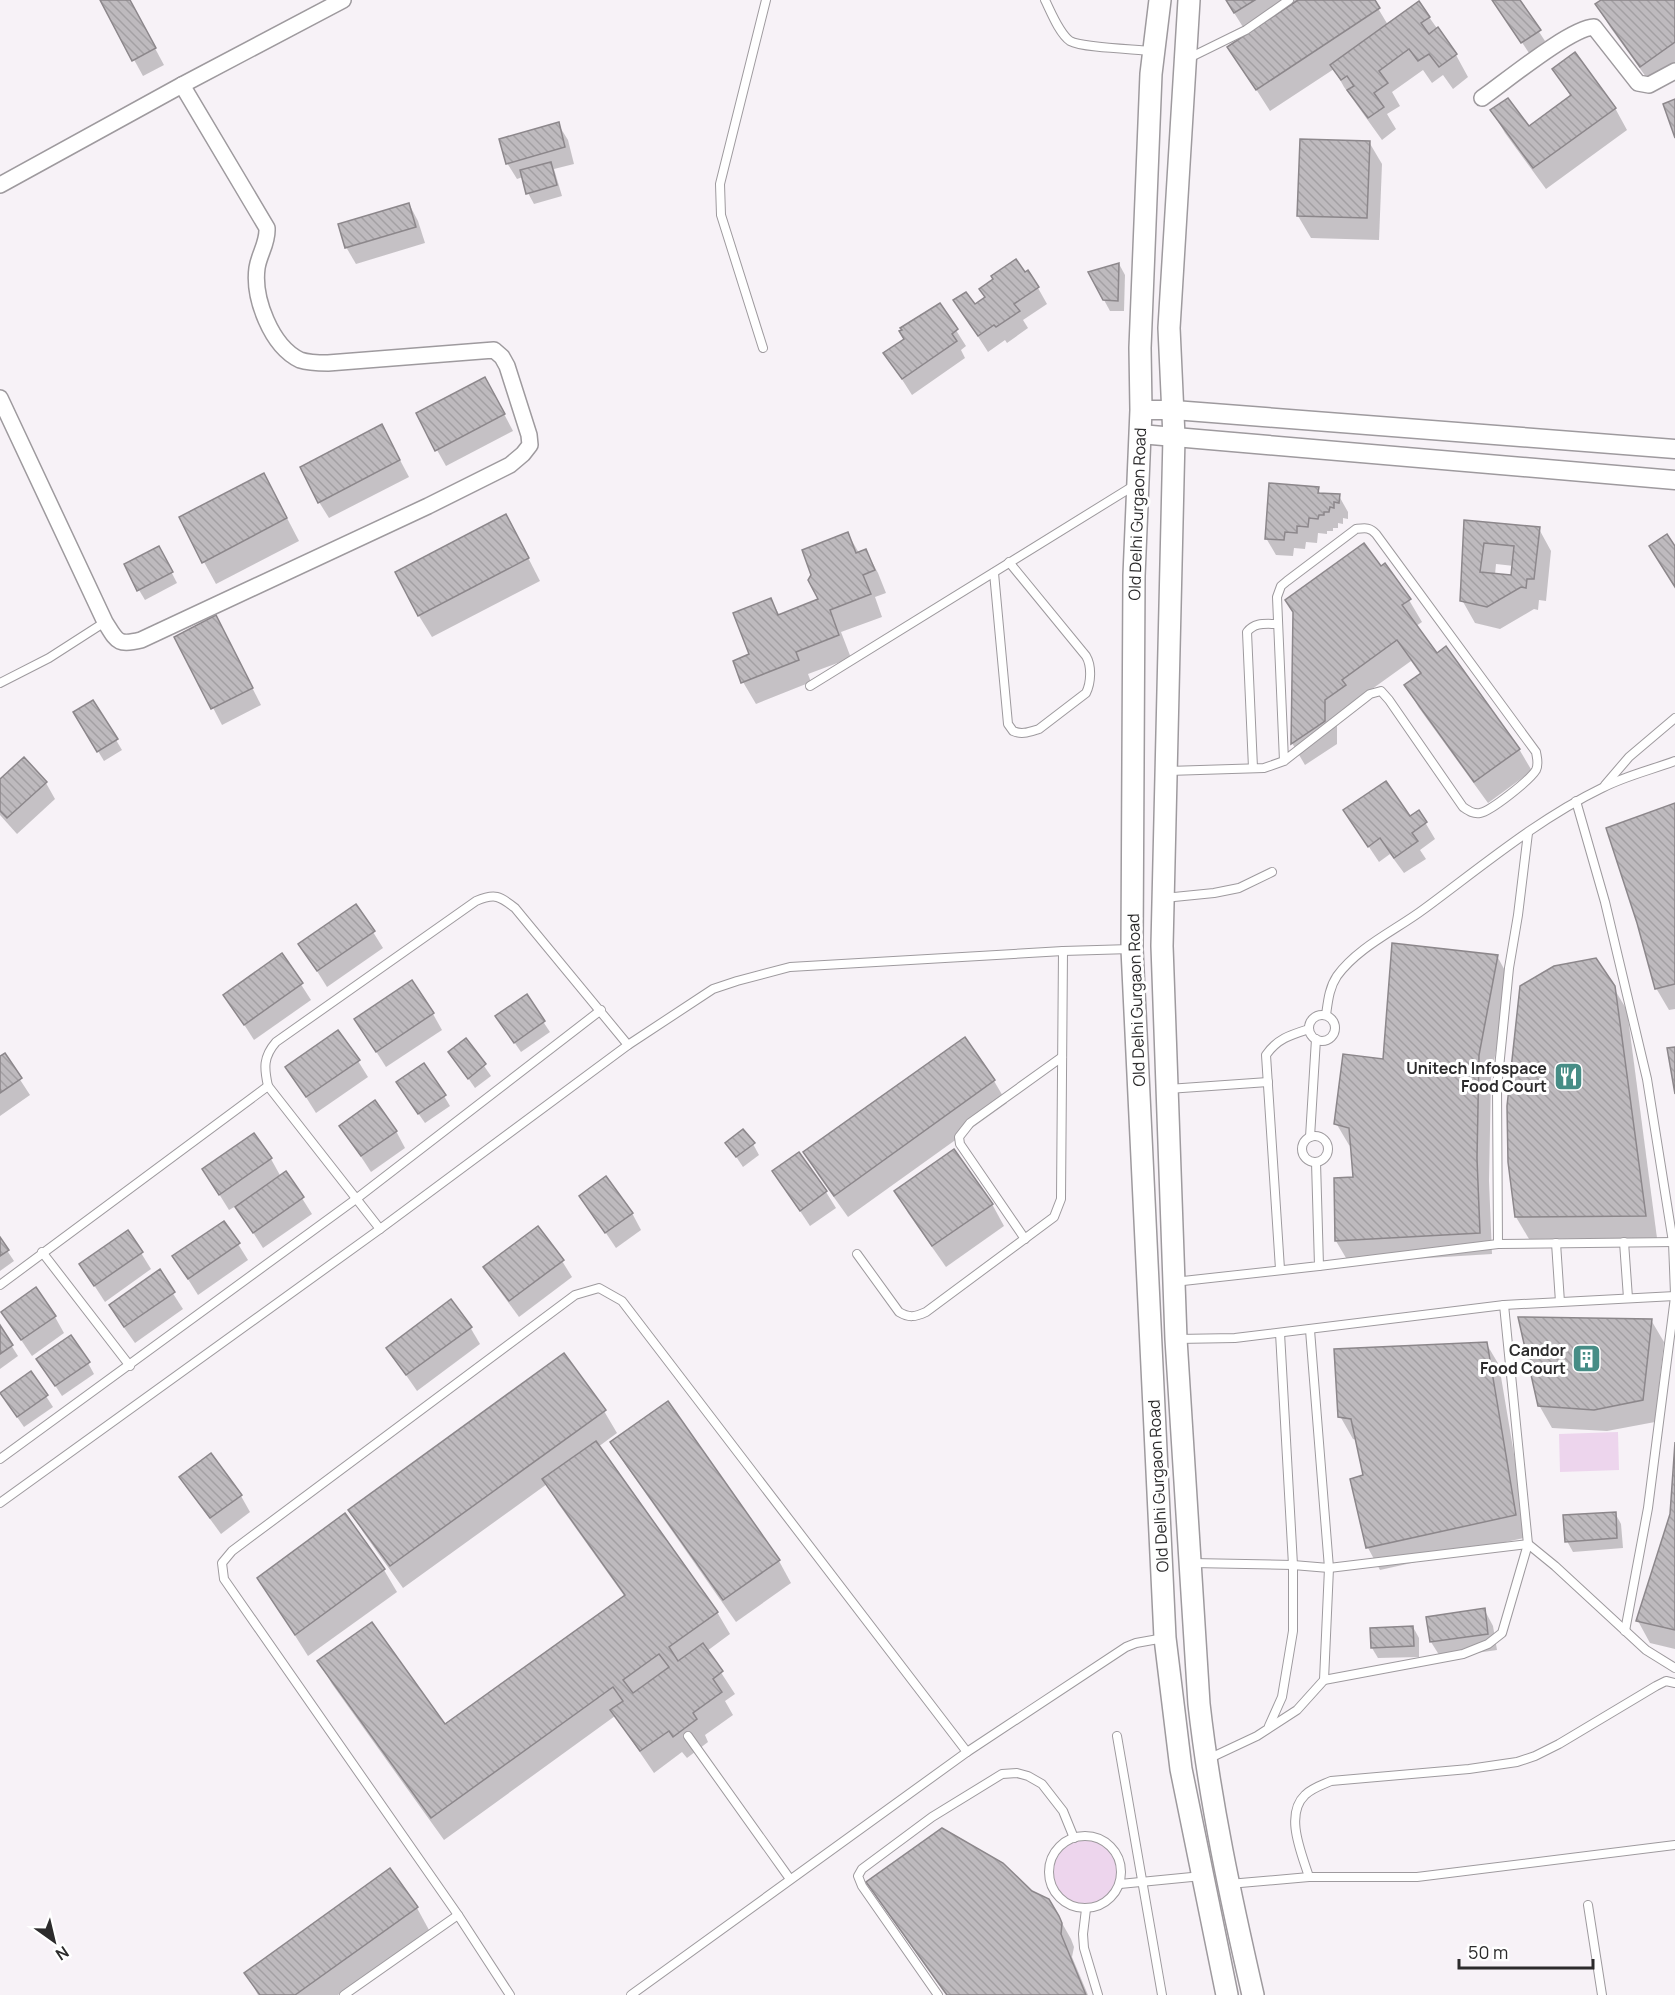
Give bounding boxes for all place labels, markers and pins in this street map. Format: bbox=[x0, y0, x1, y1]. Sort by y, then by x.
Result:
place label: Unitech Infospace Food Court bbox=[1406, 1057, 1547, 1097]
restaurant icon: Unitech Infospace Food Court bbox=[1552, 1061, 1584, 1093]
place label: Candor Food Court bbox=[1480, 1339, 1566, 1379]
building icon: Candor Food Court bbox=[1571, 1343, 1603, 1375]

